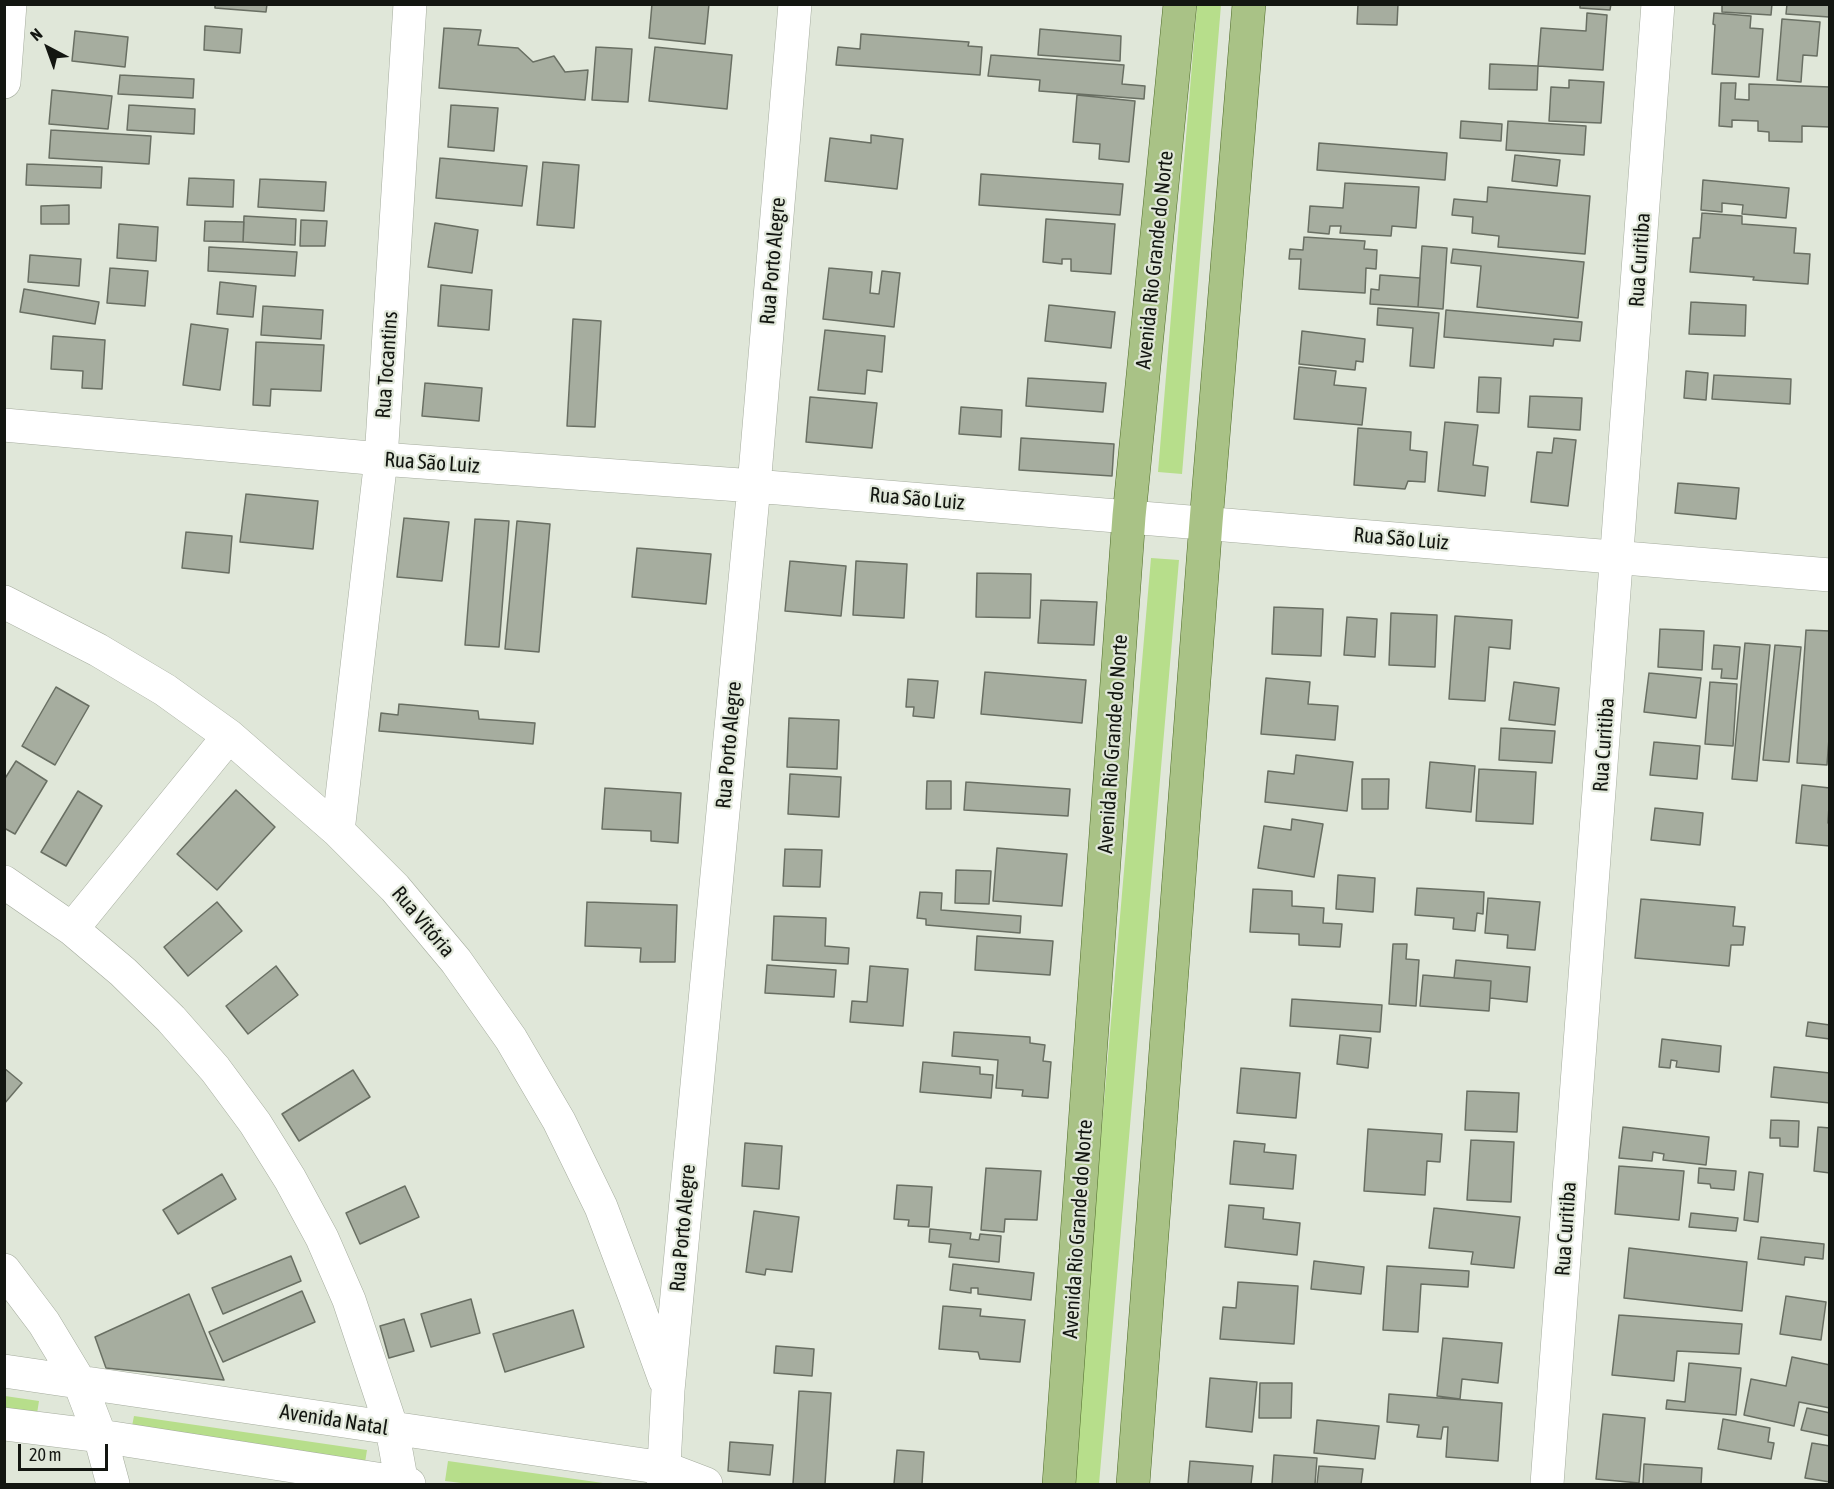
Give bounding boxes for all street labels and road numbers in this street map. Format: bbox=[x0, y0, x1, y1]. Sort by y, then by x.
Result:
street label: Avenida Rio Grande do Norte bbox=[1131, 150, 1179, 370]
street label: Rua Porto Alegre bbox=[755, 196, 791, 326]
street label: Rua Curitiba bbox=[1624, 212, 1656, 308]
street label: Rua Tocantins bbox=[371, 311, 403, 419]
street label: Rua São Luiz bbox=[384, 447, 480, 479]
street label: Rua São Luiz bbox=[868, 482, 966, 516]
street label: Rua São Luiz bbox=[1352, 522, 1450, 556]
street label: Avenida Rio Grande do Norte bbox=[1093, 634, 1133, 854]
street label: Rua Porto Alegre bbox=[711, 680, 747, 810]
street label: Rua Curitiba bbox=[1588, 697, 1620, 793]
street label: Rua Vitória bbox=[386, 881, 460, 963]
street label: Avenida Rio Grande do Norte bbox=[1058, 1119, 1098, 1339]
street label: Rua Porto Alegre bbox=[665, 1163, 701, 1293]
street label: Rua Curitiba bbox=[1550, 1181, 1582, 1277]
street label: Avenida Natal bbox=[278, 1399, 390, 1441]

